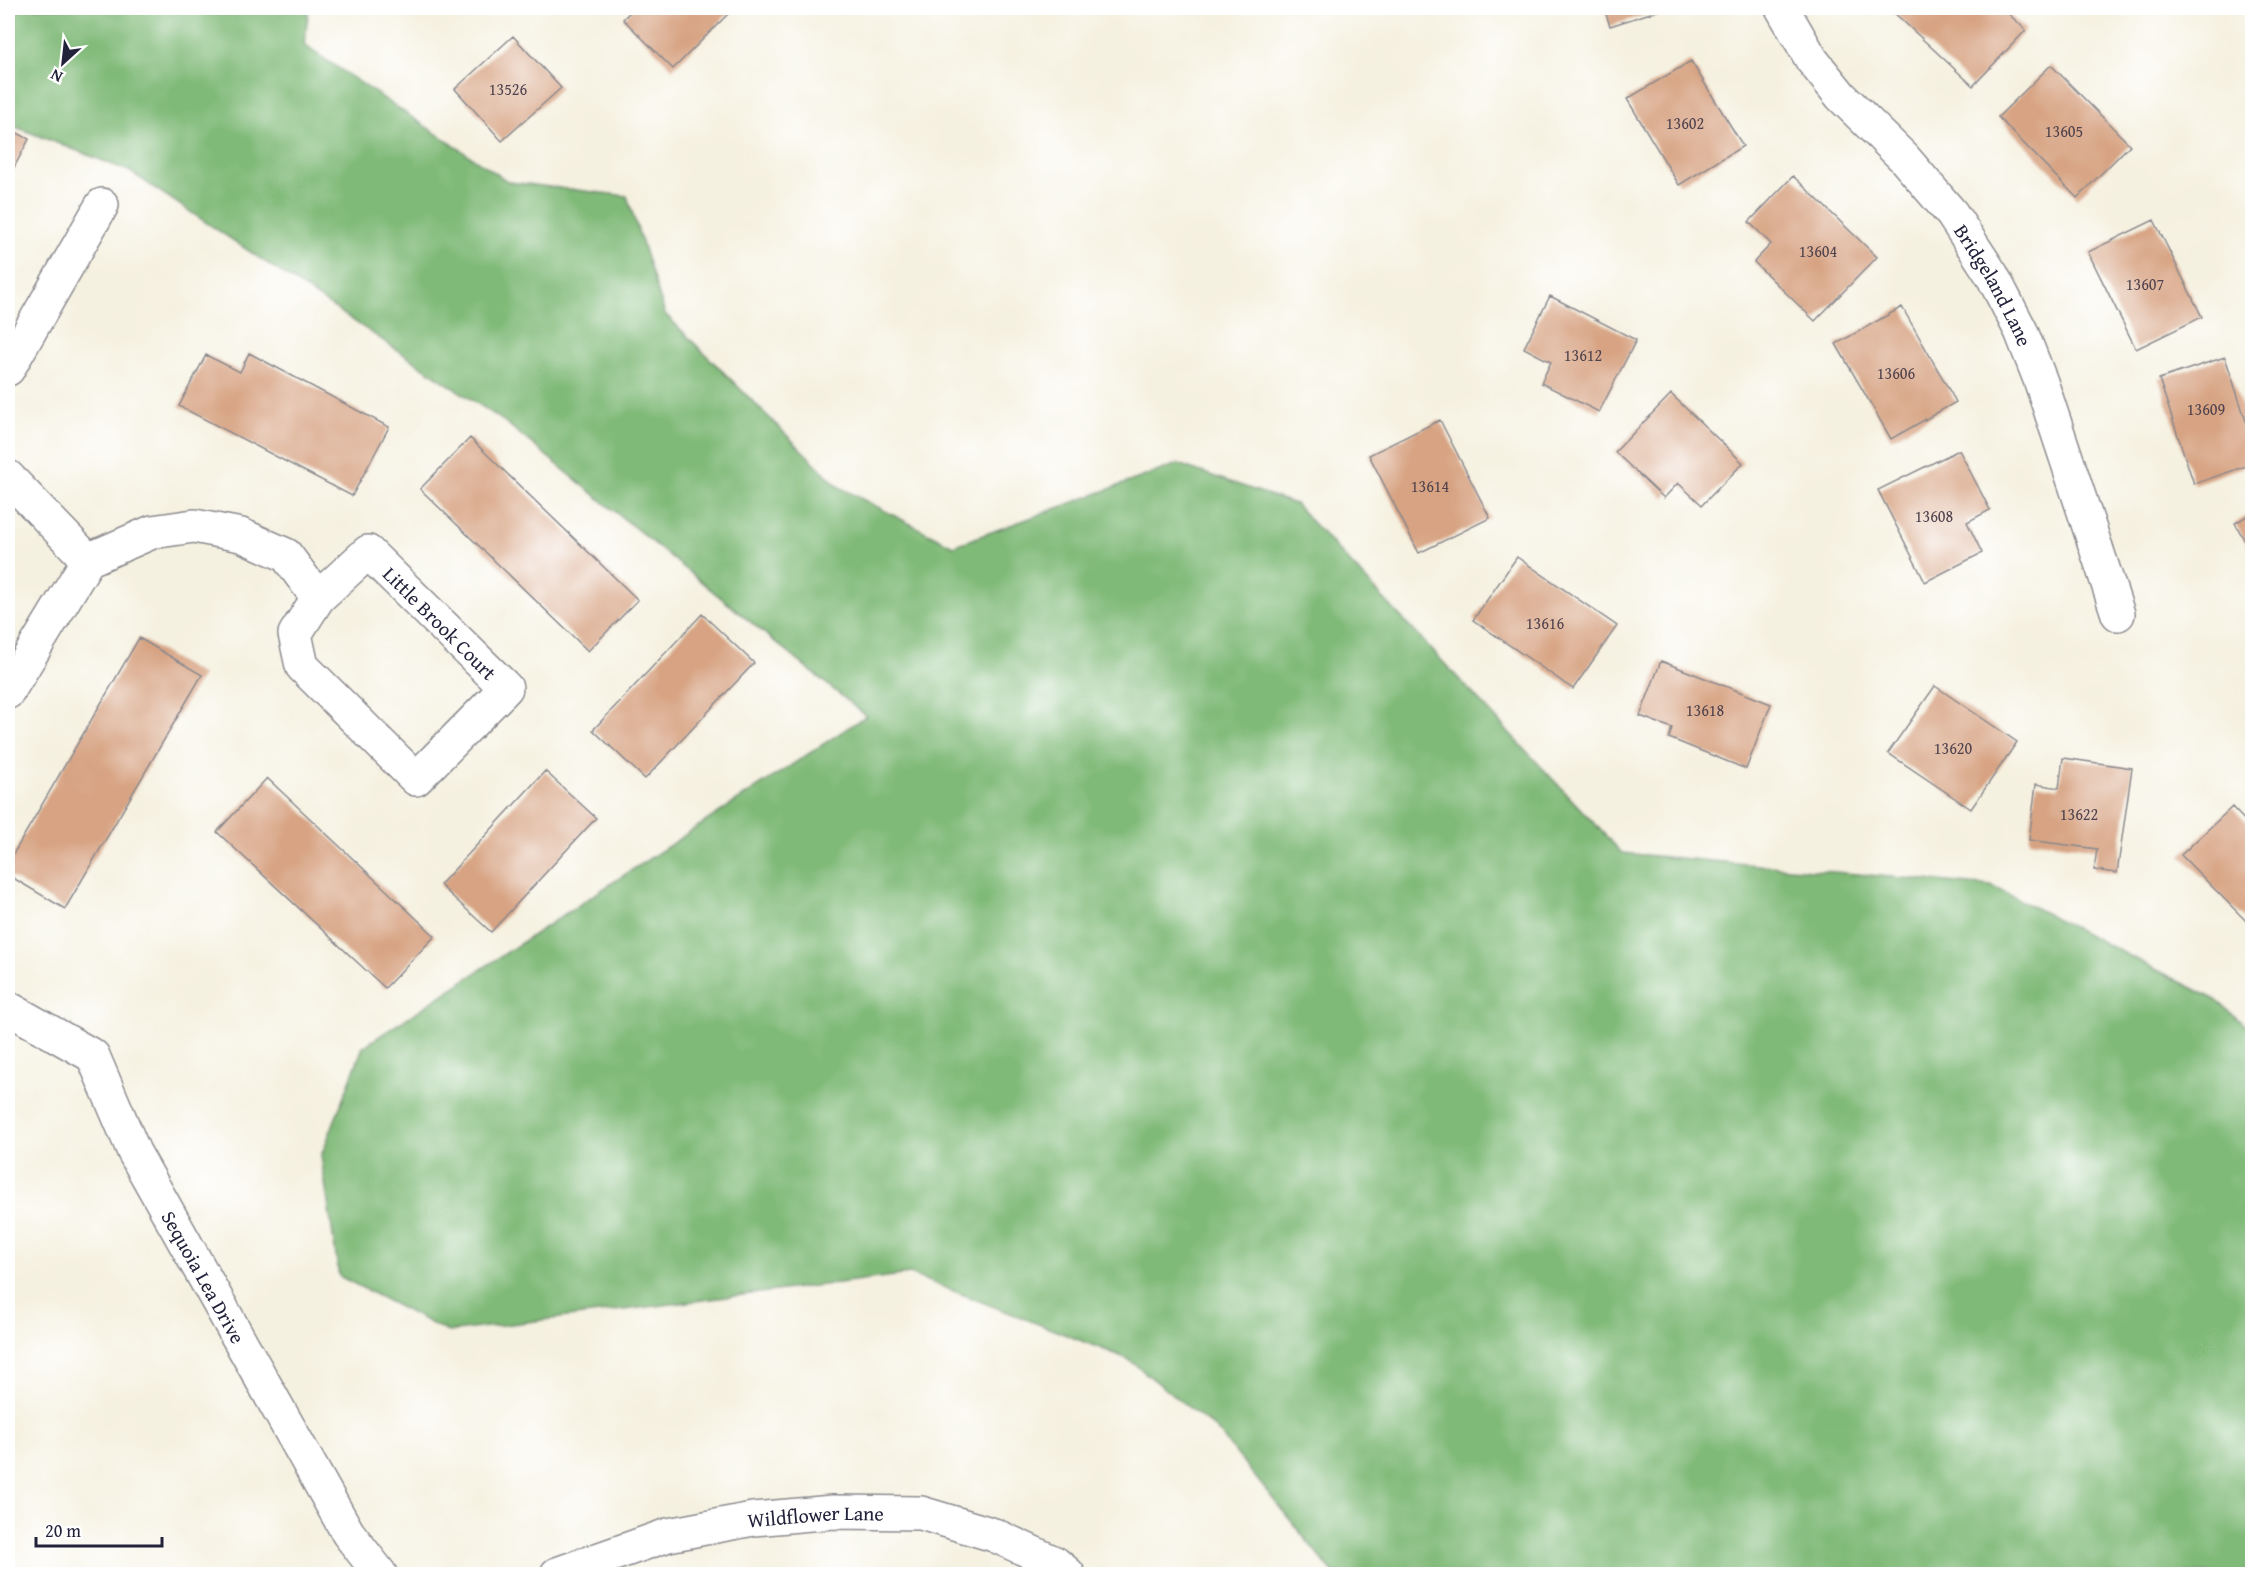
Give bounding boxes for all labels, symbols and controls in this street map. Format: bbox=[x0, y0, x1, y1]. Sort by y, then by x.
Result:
north arrow bbox=[33, 33, 93, 93]
text: N bbox=[46, 63, 66, 89]
house number: 13526 bbox=[489, 77, 528, 101]
house number: 13602 bbox=[1666, 111, 1704, 135]
house number: 13605 bbox=[2045, 119, 2083, 143]
street label: Bridgeland Lane bbox=[1948, 218, 2040, 350]
house number: 13604 bbox=[1799, 239, 1838, 263]
house number: 13607 bbox=[2126, 272, 2165, 296]
house number: 13612 bbox=[1564, 343, 1602, 367]
house number: 13606 bbox=[1877, 361, 1916, 385]
house number: 13609 bbox=[2187, 397, 2226, 421]
house number: 13614 bbox=[1411, 474, 1450, 498]
house number: 13608 bbox=[1915, 504, 1954, 528]
street label: Little Brook Court bbox=[377, 560, 503, 686]
house number: 13616 bbox=[1526, 611, 1565, 635]
house number: 13618 bbox=[1686, 698, 1725, 722]
house number: 13620 bbox=[1934, 736, 1973, 760]
house number: 13622 bbox=[2060, 802, 2098, 826]
street label: Sequoia Lea Drive bbox=[155, 1205, 253, 1348]
street label: Wildflower Lane bbox=[746, 1497, 884, 1534]
scale bar bbox=[36, 1510, 162, 1548]
text: 20 m bbox=[45, 1517, 81, 1544]

